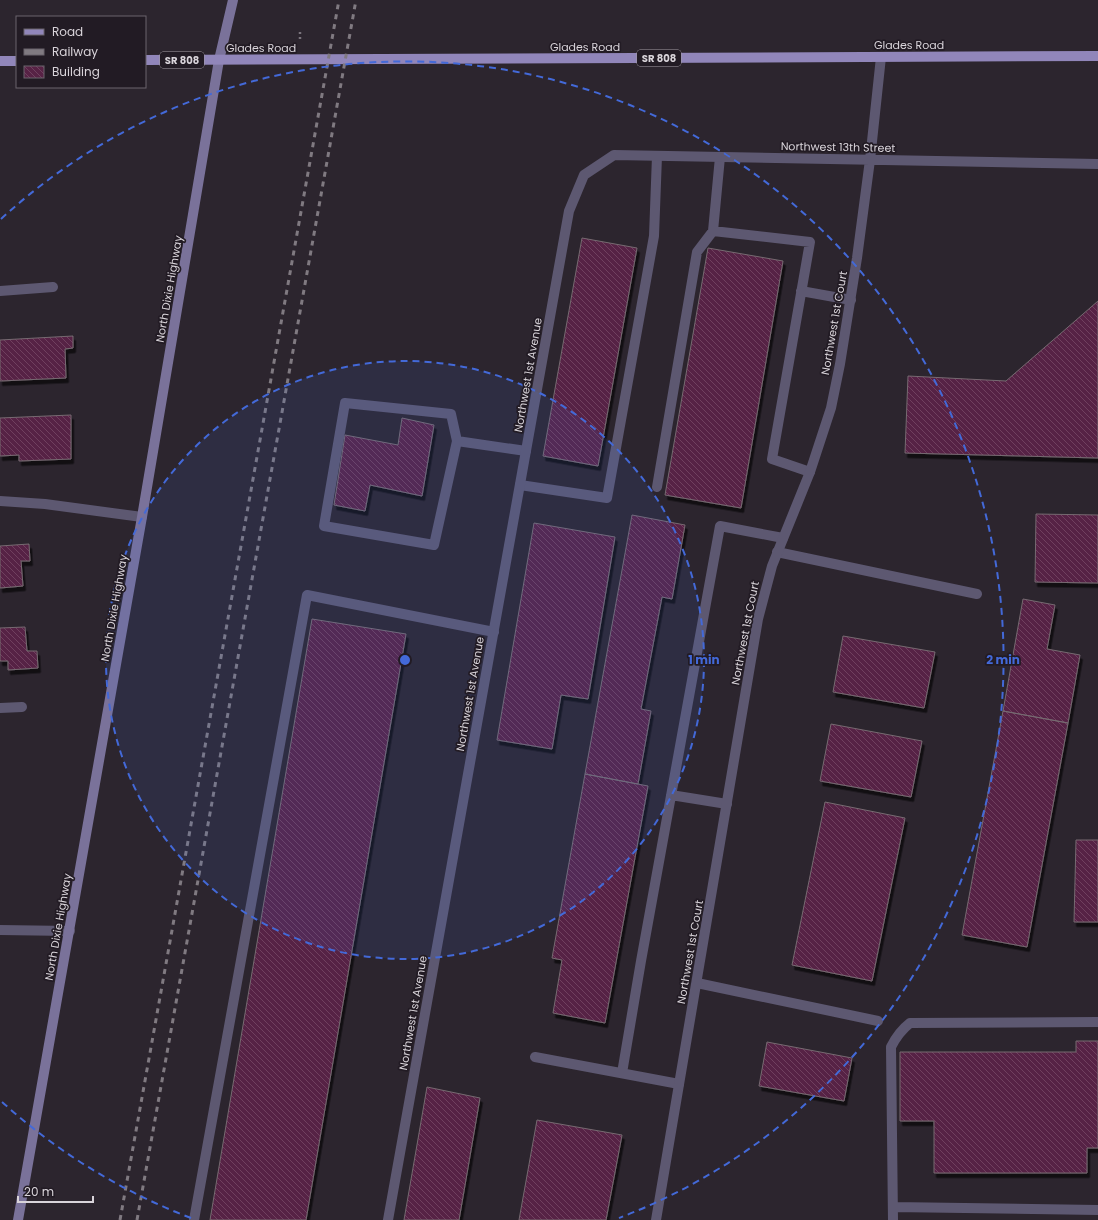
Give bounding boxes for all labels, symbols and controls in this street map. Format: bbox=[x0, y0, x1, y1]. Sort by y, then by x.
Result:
legend bbox=[16, 16, 146, 88]
text: Road bbox=[52, 23, 83, 40]
street label: Glades Road bbox=[874, 37, 944, 53]
street label: Glades Road bbox=[550, 39, 620, 55]
street label: Glades Road bbox=[226, 40, 296, 56]
text: Railway bbox=[52, 43, 98, 60]
road number: SR 808 bbox=[637, 50, 681, 66]
road number: SR 808 bbox=[160, 52, 204, 68]
text: Building bbox=[52, 63, 100, 80]
street label: Northwest 13th Street bbox=[781, 138, 895, 156]
street label: North Dixie Highway bbox=[152, 233, 186, 344]
street label: Northwest 1st Court bbox=[817, 270, 851, 376]
street label: Northwest 1st Avenue bbox=[510, 316, 546, 433]
street label: North Dixie Highway bbox=[97, 552, 131, 663]
street label: Northwest 1st Court bbox=[727, 580, 763, 686]
street label: Northwest 1st Avenue bbox=[452, 635, 488, 752]
text: 1 min bbox=[688, 651, 720, 668]
text: 2 min bbox=[986, 651, 1020, 668]
centre of rings bbox=[398, 653, 412, 667]
street label: North Dixie Highway bbox=[41, 871, 75, 982]
street label: Northwest 1st Court bbox=[673, 899, 707, 1005]
street label: Northwest 1st Avenue bbox=[395, 954, 431, 1071]
scale bar bbox=[18, 1178, 93, 1204]
text: 20 m bbox=[24, 1183, 54, 1200]

